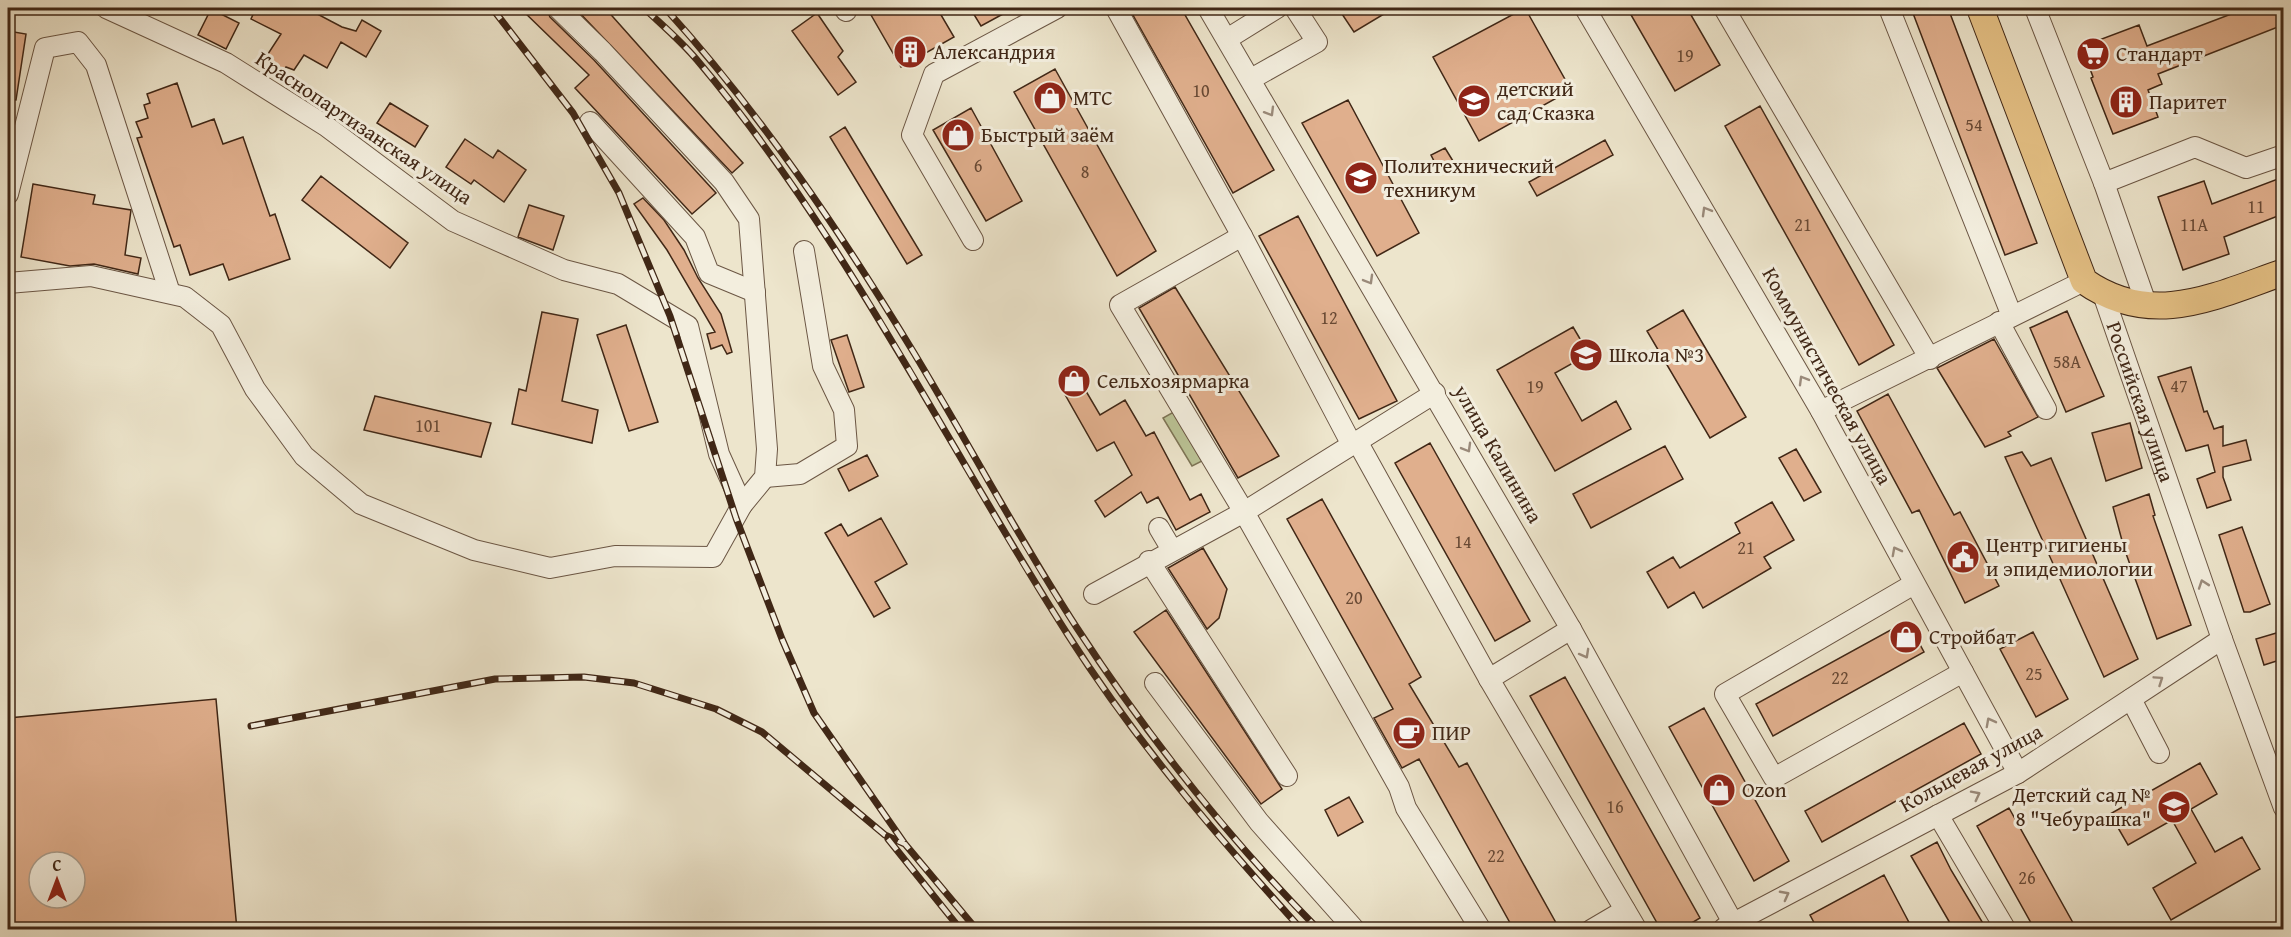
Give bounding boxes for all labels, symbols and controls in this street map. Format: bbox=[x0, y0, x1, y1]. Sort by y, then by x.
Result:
building icon: Александрия bbox=[892, 34, 928, 70]
place label: Александрия bbox=[933, 36, 1056, 67]
supermarket icon: Стандарт bbox=[2075, 36, 2111, 72]
place label: Стандарт bbox=[2116, 38, 2203, 69]
house number: 19 bbox=[1676, 42, 1694, 69]
street label: Краснопартизанская улица bbox=[250, 43, 479, 212]
place label: детский сад Сказка bbox=[1497, 73, 1595, 128]
house number: 10 bbox=[1192, 77, 1210, 104]
shop icon: МТС bbox=[1032, 80, 1068, 116]
place label: МТС bbox=[1073, 82, 1113, 113]
school or university icon: детский сад Сказка bbox=[1456, 83, 1492, 119]
building icon: Паритет bbox=[2108, 84, 2144, 120]
place label: Паритет bbox=[2149, 86, 2227, 117]
one-way arrow bbox=[1263, 106, 1275, 116]
house number: 54 bbox=[1965, 111, 1983, 138]
shop icon: Быстрый заём bbox=[940, 117, 976, 153]
place label: Быстрый заём bbox=[981, 119, 1114, 150]
place label: Политехнический техникум bbox=[1384, 150, 1554, 205]
house number: 6 bbox=[974, 152, 982, 179]
house number: 8 bbox=[1081, 158, 1089, 185]
school or university icon: Политехнический техникум bbox=[1343, 160, 1379, 196]
house number: 11 bbox=[2247, 193, 2265, 220]
one-way arrow bbox=[1701, 207, 1713, 217]
house number: 21 bbox=[1794, 211, 1812, 238]
house number: 11А bbox=[2180, 211, 2208, 238]
street label: Коммунистическая улица bbox=[1755, 261, 1900, 490]
one-way arrow bbox=[1362, 274, 1373, 284]
house number: 12 bbox=[1320, 304, 1338, 331]
street label: Российская улица bbox=[2099, 317, 2183, 486]
school or university icon: Школа №3 bbox=[1568, 337, 1604, 373]
place label: Школа №3 bbox=[1609, 339, 1704, 370]
house number: 58А bbox=[2053, 348, 2081, 375]
shop icon: Сельхозярмарка bbox=[1056, 363, 1092, 399]
place label: Сельхозярмарка bbox=[1097, 365, 1250, 396]
house number: 47 bbox=[2170, 372, 2188, 399]
house number: 19 bbox=[1526, 373, 1544, 400]
one-way arrow bbox=[1798, 376, 1810, 386]
street label: улица Калинина bbox=[1446, 378, 1551, 529]
house number: 101 bbox=[415, 412, 441, 439]
one-way arrow bbox=[1460, 442, 1472, 453]
house number: 14 bbox=[1454, 528, 1472, 555]
place label: Центр гигиены и эпидемиологии bbox=[1986, 529, 2153, 584]
house number: 21 bbox=[1737, 534, 1755, 561]
public building icon: Центр гигиены и эпидемиологии bbox=[1945, 539, 1981, 575]
one-way arrow bbox=[1892, 547, 1903, 557]
one-way arrow bbox=[2197, 579, 2210, 590]
house number: 20 bbox=[1345, 584, 1363, 611]
shop icon: Стройбат bbox=[1888, 619, 1924, 655]
place label: Стройбат bbox=[1929, 621, 2016, 652]
one-way arrow bbox=[1578, 648, 1589, 658]
house number: 25 bbox=[2025, 660, 2043, 687]
house number: 22 bbox=[1831, 664, 1849, 691]
one-way arrow bbox=[2153, 677, 2164, 688]
cafe icon: ПИР bbox=[1391, 715, 1427, 751]
street label: Кольцевая улица bbox=[1894, 715, 2048, 820]
place label: ПИР bbox=[1432, 717, 1471, 748]
one-way arrow bbox=[1986, 718, 1997, 728]
shop icon: Ozon bbox=[1701, 772, 1737, 808]
place label: Ozon bbox=[1742, 774, 1787, 805]
place label: Детский сад № 8 "Чебурашка" bbox=[2012, 779, 2151, 834]
school or university icon: Детский сад № 8 "Чебурашка" bbox=[2156, 789, 2192, 825]
one-way arrow bbox=[1970, 790, 1981, 802]
house number: 16 bbox=[1606, 793, 1624, 820]
house number: 22 bbox=[1487, 842, 1505, 869]
north arrow bbox=[27, 850, 87, 910]
text: С bbox=[52, 853, 62, 877]
house number: 26 bbox=[2018, 864, 2036, 891]
one-way arrow bbox=[1779, 891, 1789, 902]

